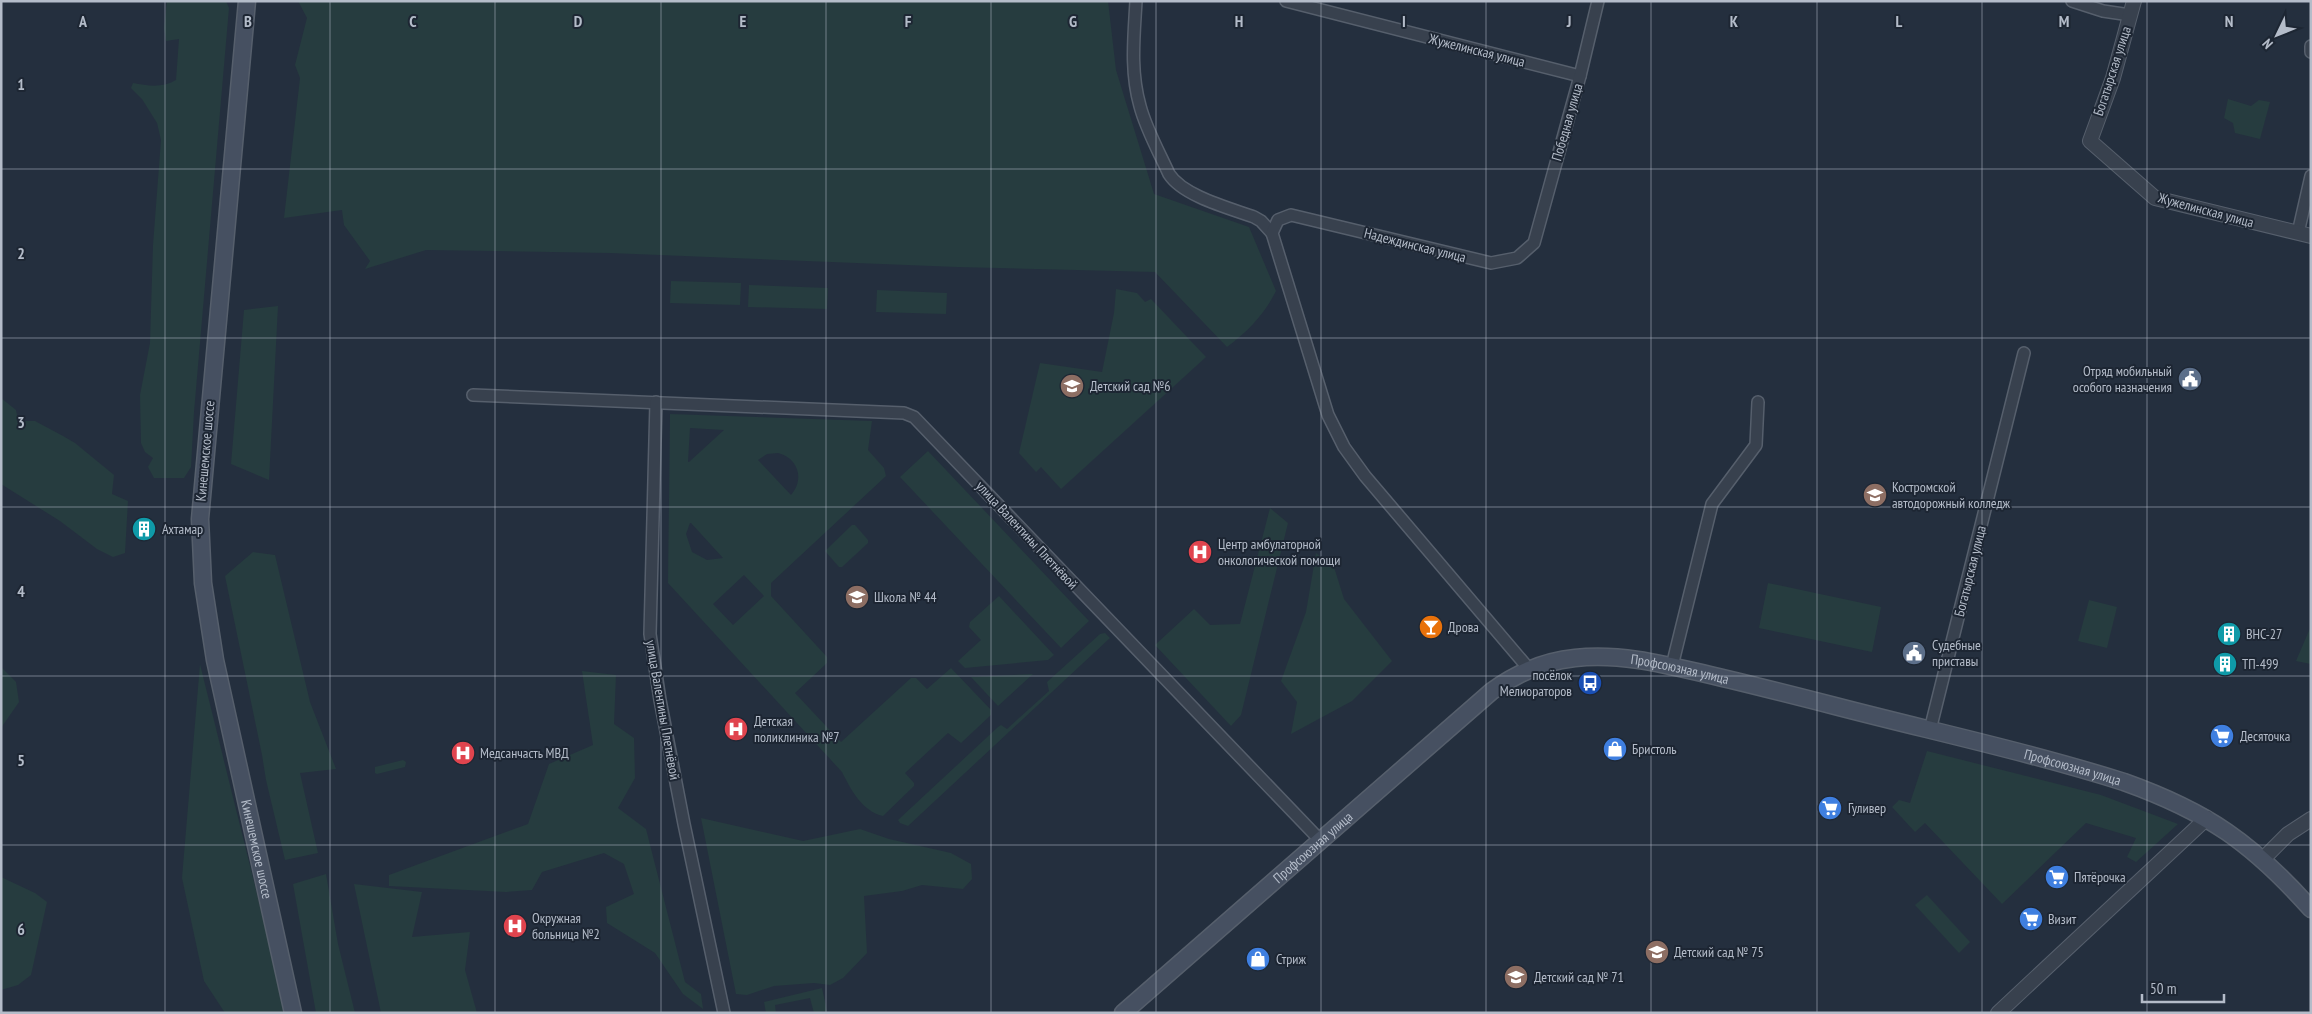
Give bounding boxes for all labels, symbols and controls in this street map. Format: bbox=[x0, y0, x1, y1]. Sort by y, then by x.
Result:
north arrow bbox=[2252, 10, 2302, 60]
text: A bbox=[78, 11, 88, 31]
text: B bbox=[244, 11, 252, 31]
text: C bbox=[409, 11, 417, 31]
text: D bbox=[574, 11, 583, 31]
text: E bbox=[740, 11, 747, 31]
text: F bbox=[905, 11, 912, 31]
text: G bbox=[1069, 11, 1077, 31]
text: H bbox=[1235, 11, 1243, 31]
text: I bbox=[1402, 11, 1406, 31]
text: J bbox=[1566, 11, 1571, 31]
text: K bbox=[1730, 11, 1739, 31]
text: L bbox=[1896, 11, 1903, 31]
text: M bbox=[2059, 11, 2069, 31]
text: N bbox=[2225, 11, 2233, 31]
street label: Богатырская улица bbox=[2089, 24, 2135, 118]
street label: Жужелинская улица bbox=[1426, 29, 1527, 71]
text: N bbox=[2258, 35, 2277, 53]
text: 1 bbox=[17, 74, 25, 94]
street label: Победная улица bbox=[1547, 81, 1587, 163]
street label: Жужелинская улица bbox=[2155, 188, 2256, 231]
street label: Надеждинская улица bbox=[1362, 224, 1468, 266]
text: 2 bbox=[17, 243, 25, 263]
place label: Отряд мобильный особого назначения bbox=[2073, 362, 2172, 396]
public building icon: Отряд мобильный особого назначения bbox=[2177, 366, 2203, 392]
school or university icon: Детский сад №6 bbox=[1059, 373, 1085, 399]
place label: Детский сад №6 bbox=[1090, 377, 1171, 395]
street label: Кинешемское шоссе bbox=[192, 400, 218, 502]
text: 3 bbox=[17, 412, 25, 432]
street label: улица Валентины Плетнёвой bbox=[972, 477, 1082, 593]
place label: Костромской автодорожный колледж bbox=[1892, 478, 2011, 512]
school or university icon: Костромской автодорожный колледж bbox=[1862, 482, 1888, 508]
building icon: Ахтамар bbox=[131, 516, 157, 542]
place label: Ахтамар bbox=[162, 520, 203, 538]
street label: Богатырская улица bbox=[1950, 524, 1990, 618]
place label: Центр амбулаторной онкологической помощи bbox=[1218, 535, 1340, 569]
hospital icon: Центр амбулаторной онкологической помощи bbox=[1187, 539, 1213, 565]
text: 4 bbox=[17, 581, 25, 601]
school or university icon: Школа № 44 bbox=[844, 584, 870, 610]
place label: Школа № 44 bbox=[874, 588, 937, 606]
bar icon: Дрова bbox=[1418, 614, 1444, 640]
place label: Дрова bbox=[1448, 618, 1479, 636]
building icon: ВНС-27 bbox=[2216, 621, 2242, 647]
place label: ВНС-27 bbox=[2246, 625, 2282, 643]
place label: Судебные приставы bbox=[1932, 636, 1981, 670]
street label: улица Валентины Плетнёвой bbox=[642, 639, 684, 781]
public building icon: Судебные приставы bbox=[1901, 640, 1927, 666]
street label: Профсоюзная улица bbox=[1630, 650, 1731, 688]
building icon: ТП-499 bbox=[2212, 651, 2238, 677]
place label: ТП-499 bbox=[2242, 655, 2279, 673]
place label: посёлок Мелиораторов bbox=[1500, 666, 1573, 700]
bus stop icon: посёлок Мелиораторов bbox=[1577, 670, 1603, 696]
place label: Детская поликлиника №7 bbox=[754, 712, 839, 746]
hospital icon: Детская поликлиника №7 bbox=[723, 716, 749, 742]
supermarket icon: Десяточка bbox=[2209, 723, 2235, 749]
place label: Десяточка bbox=[2240, 727, 2290, 745]
shop icon: Бристоль bbox=[1602, 736, 1628, 762]
hospital icon: Медсанчасть МВД bbox=[450, 740, 476, 766]
place label: Бристоль bbox=[1632, 740, 1677, 758]
place label: Медсанчасть МВД bbox=[480, 744, 569, 762]
street label: Профсоюзная улица bbox=[2022, 745, 2123, 790]
text: 5 bbox=[17, 750, 25, 770]
supermarket icon: Гуливер bbox=[1817, 795, 1843, 821]
street label: Кинешемское шоссе bbox=[237, 798, 277, 901]
place label: Гуливер bbox=[1848, 799, 1886, 817]
street label: Профсоюзная улица bbox=[1269, 808, 1356, 887]
supermarket icon: Пятёрочка bbox=[2044, 864, 2070, 890]
place label: Пятёрочка bbox=[2074, 868, 2126, 886]
supermarket icon: Визит bbox=[2018, 906, 2044, 932]
place label: Окружная больница №2 bbox=[532, 909, 600, 943]
place label: Визит bbox=[2048, 910, 2077, 928]
hospital icon: Окружная больница №2 bbox=[502, 913, 528, 939]
text: 6 bbox=[17, 919, 25, 939]
school or university icon: Детский сад № 75 bbox=[1644, 939, 1670, 965]
place label: Детский сад № 75 bbox=[1674, 943, 1764, 961]
shop icon: Стриж bbox=[1245, 946, 1271, 972]
place label: Стриж bbox=[1276, 950, 1306, 968]
school or university icon: Детский сад № 71 bbox=[1503, 964, 1529, 990]
place label: Детский сад № 71 bbox=[1534, 968, 1624, 986]
scale bar bbox=[2142, 972, 2224, 1004]
text: 50 m bbox=[2150, 979, 2176, 998]

